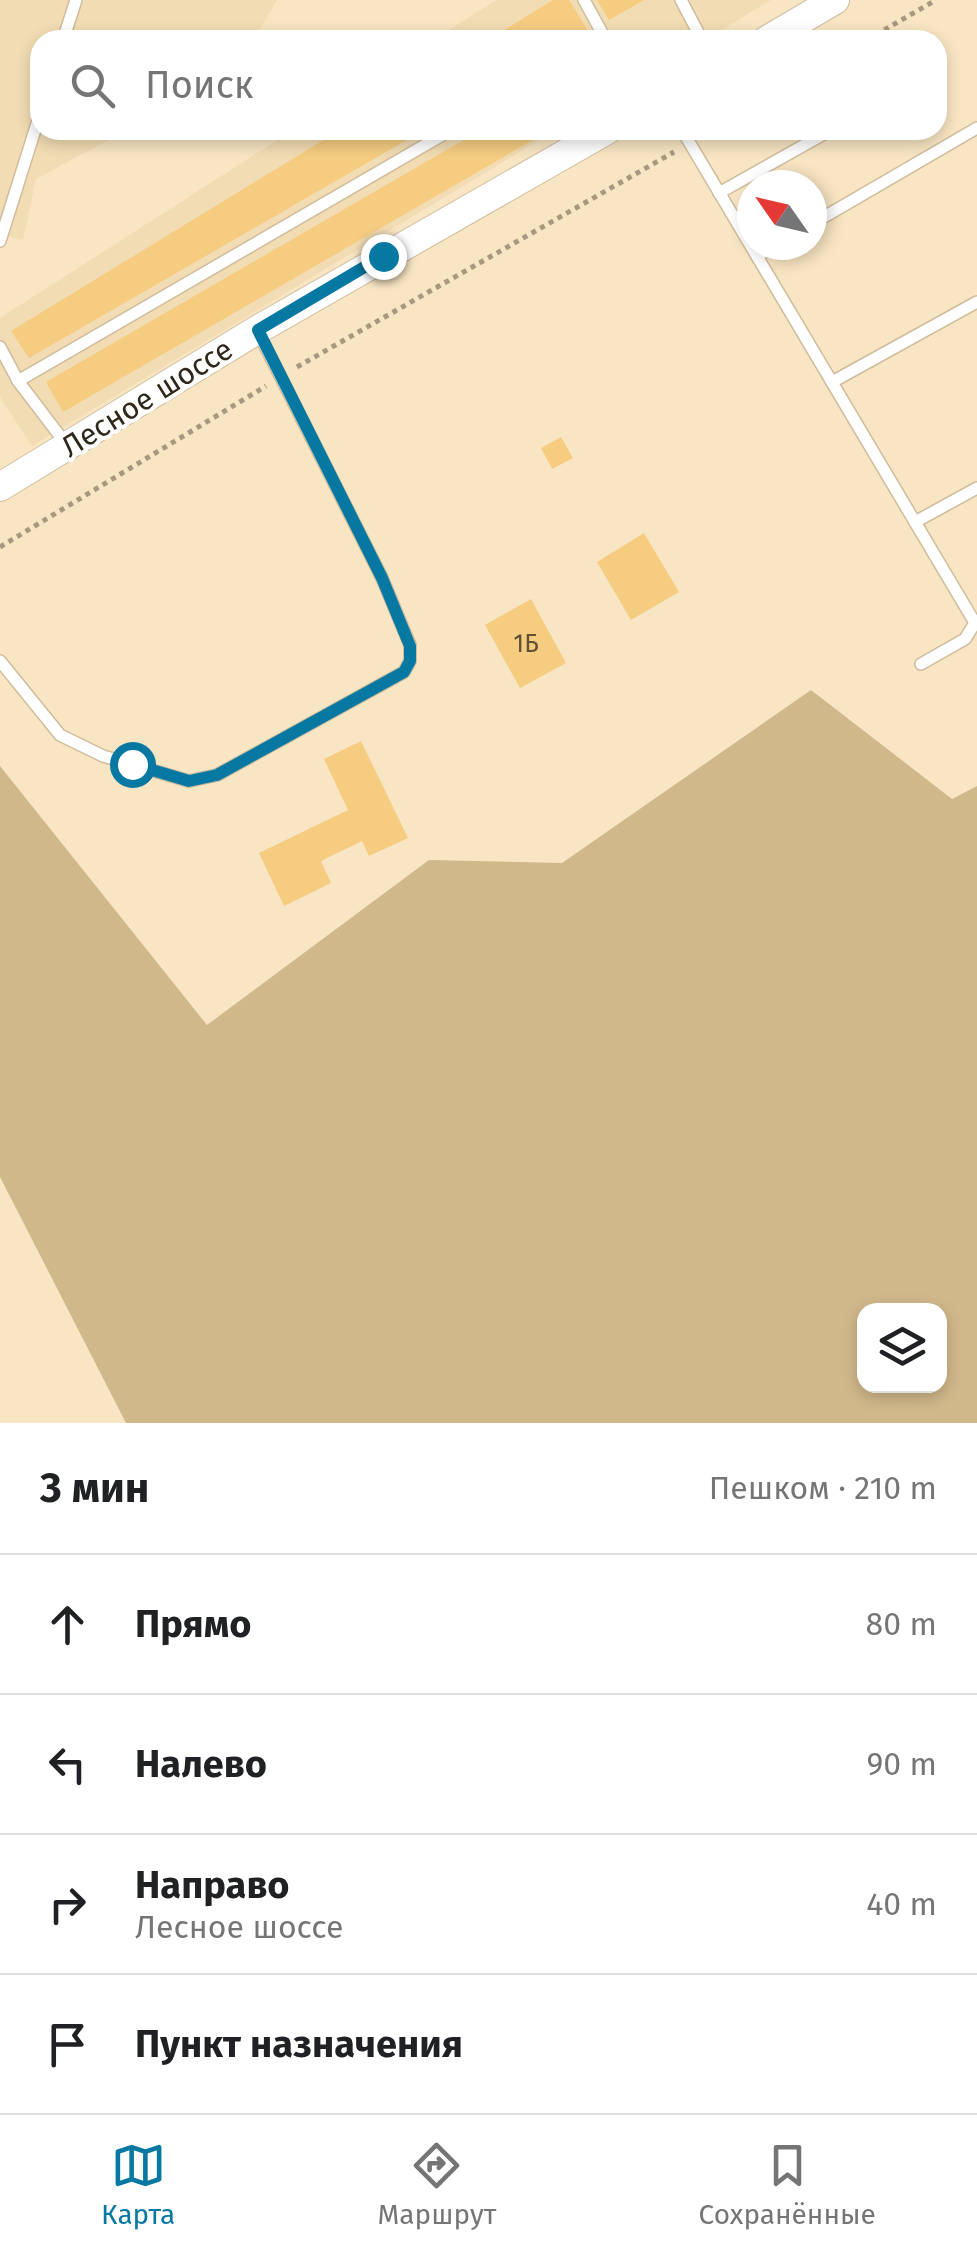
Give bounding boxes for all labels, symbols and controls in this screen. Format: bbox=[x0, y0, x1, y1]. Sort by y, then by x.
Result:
search box bbox=[30, 30, 947, 140]
icon: search bbox=[65, 58, 120, 113]
text: Поиск bbox=[145, 62, 254, 108]
north arrow bbox=[737, 170, 827, 260]
route end bbox=[361, 234, 407, 280]
street label: Лесное шоссе bbox=[55, 331, 239, 465]
house number: 1Б bbox=[513, 629, 539, 659]
route start bbox=[110, 742, 156, 788]
map controls bbox=[857, 1303, 947, 1393]
button: layers bbox=[857, 1303, 947, 1393]
text: 3 мин bbox=[40, 1463, 149, 1513]
text: Пешком · 210 m bbox=[709, 1469, 937, 1507]
icon: ahead bbox=[40, 1597, 95, 1652]
text: Прямо bbox=[135, 1601, 251, 1647]
text: 80 m bbox=[866, 1605, 937, 1643]
icon: left bbox=[40, 1737, 95, 1792]
text: Налево bbox=[135, 1741, 267, 1787]
text: 90 m bbox=[866, 1745, 937, 1783]
text: Направо bbox=[135, 1862, 289, 1908]
icon: right bbox=[40, 1877, 95, 1932]
text: 40 m bbox=[866, 1885, 937, 1923]
text: Лесное шоссе bbox=[135, 1908, 343, 1946]
icon: arrive bbox=[40, 2017, 95, 2072]
text: Пункт назначения bbox=[135, 2021, 463, 2067]
tab: Карта bbox=[101, 2138, 175, 2231]
tab: Маршрут bbox=[378, 2138, 496, 2231]
tab: Сохранённые bbox=[699, 2138, 876, 2231]

